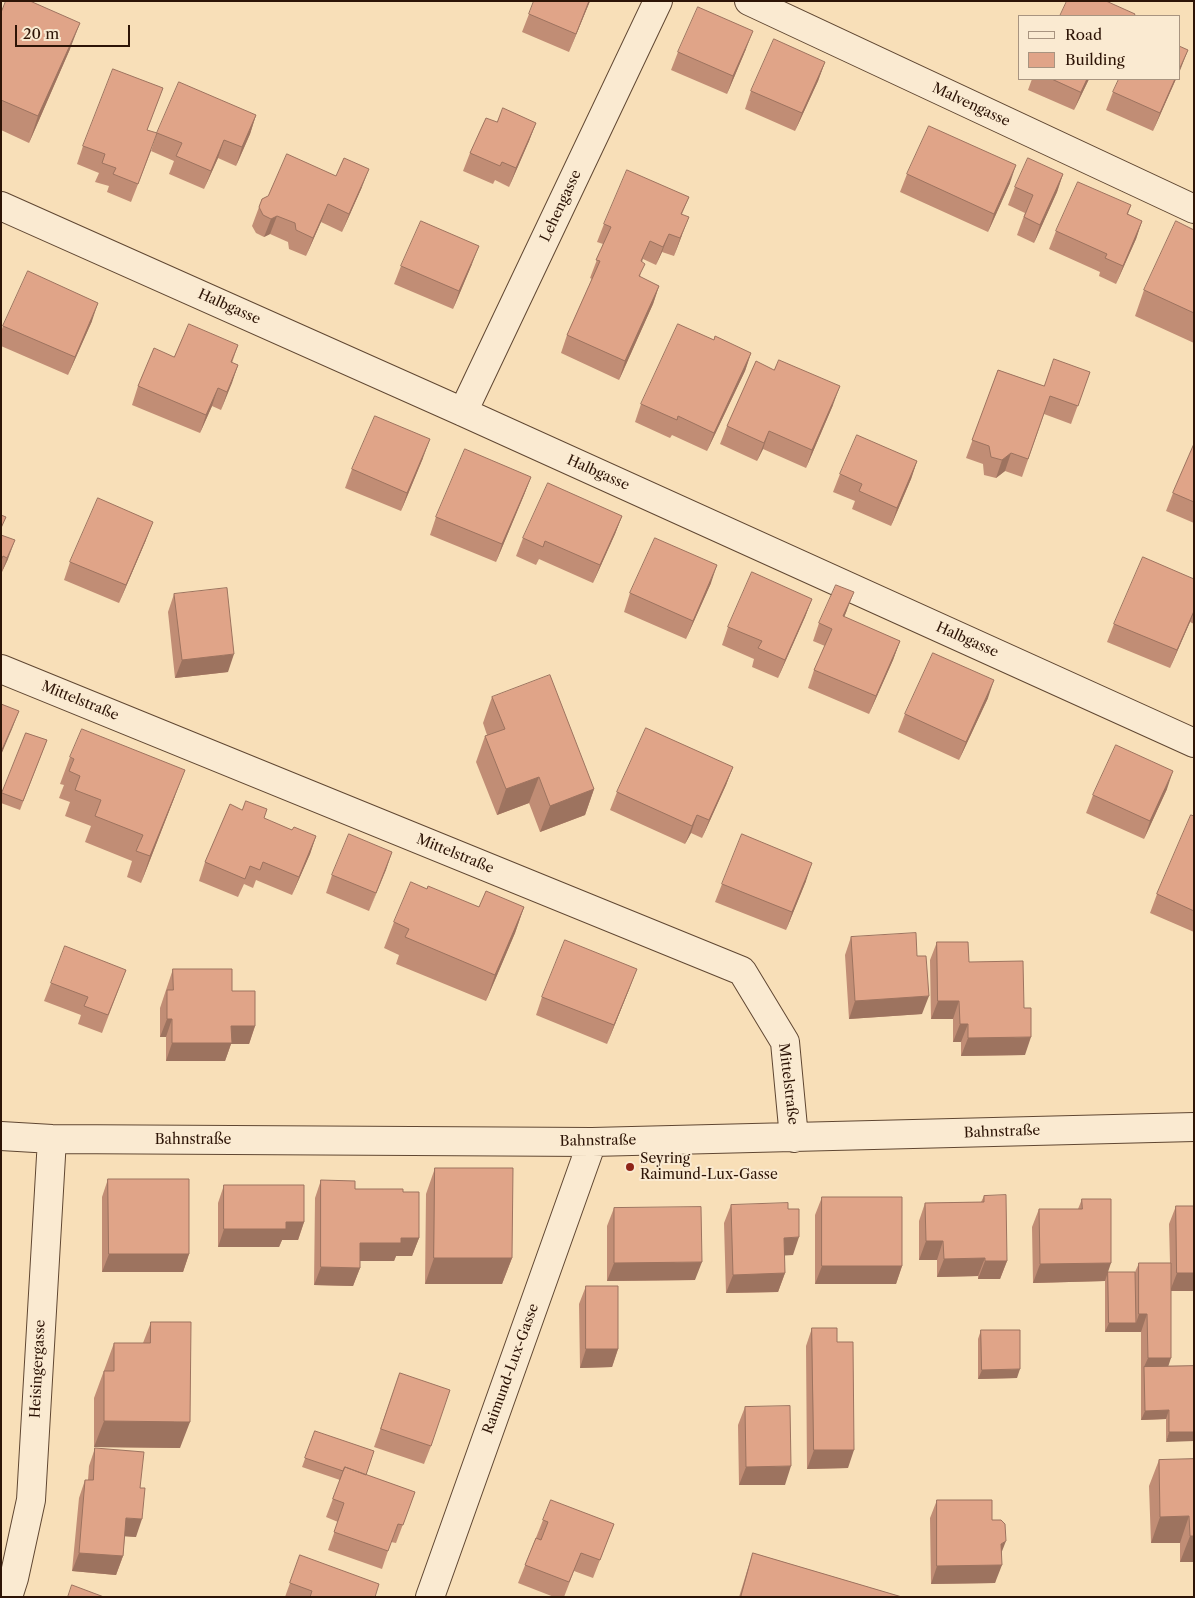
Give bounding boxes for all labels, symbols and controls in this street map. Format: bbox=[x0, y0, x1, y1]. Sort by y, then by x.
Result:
scale bar bbox=[18, 15, 132, 47]
legend bbox=[1018, 15, 1180, 80]
text: 20 m bbox=[23, 24, 59, 43]
text: Road bbox=[1065, 25, 1102, 44]
text: Building bbox=[1065, 50, 1125, 69]
street label: Malvengasse bbox=[929, 80, 1013, 130]
street label: Lehengasse bbox=[537, 167, 585, 245]
street label: Halbgasse bbox=[195, 286, 263, 328]
street label: Halbgasse bbox=[564, 452, 632, 494]
street label: Halbgasse bbox=[933, 619, 1001, 661]
street label: Mittelstraße bbox=[39, 678, 121, 724]
street label: Mittelstraße bbox=[414, 831, 496, 877]
street label: Mittelstraße bbox=[775, 1042, 801, 1126]
street label: Bahnstraße bbox=[964, 1122, 1040, 1142]
street label: Bahnstraße bbox=[155, 1132, 231, 1148]
street label: Bahnstraße bbox=[560, 1132, 636, 1150]
place label: Seyring Raimund-Lux-Gasse bbox=[640, 1151, 778, 1184]
marker: Seyring Raimund-Lux-Gasse bbox=[624, 1161, 636, 1173]
street label: Raimund-Lux-Gasse bbox=[480, 1301, 542, 1437]
street label: Heisingergasse bbox=[27, 1319, 49, 1419]

